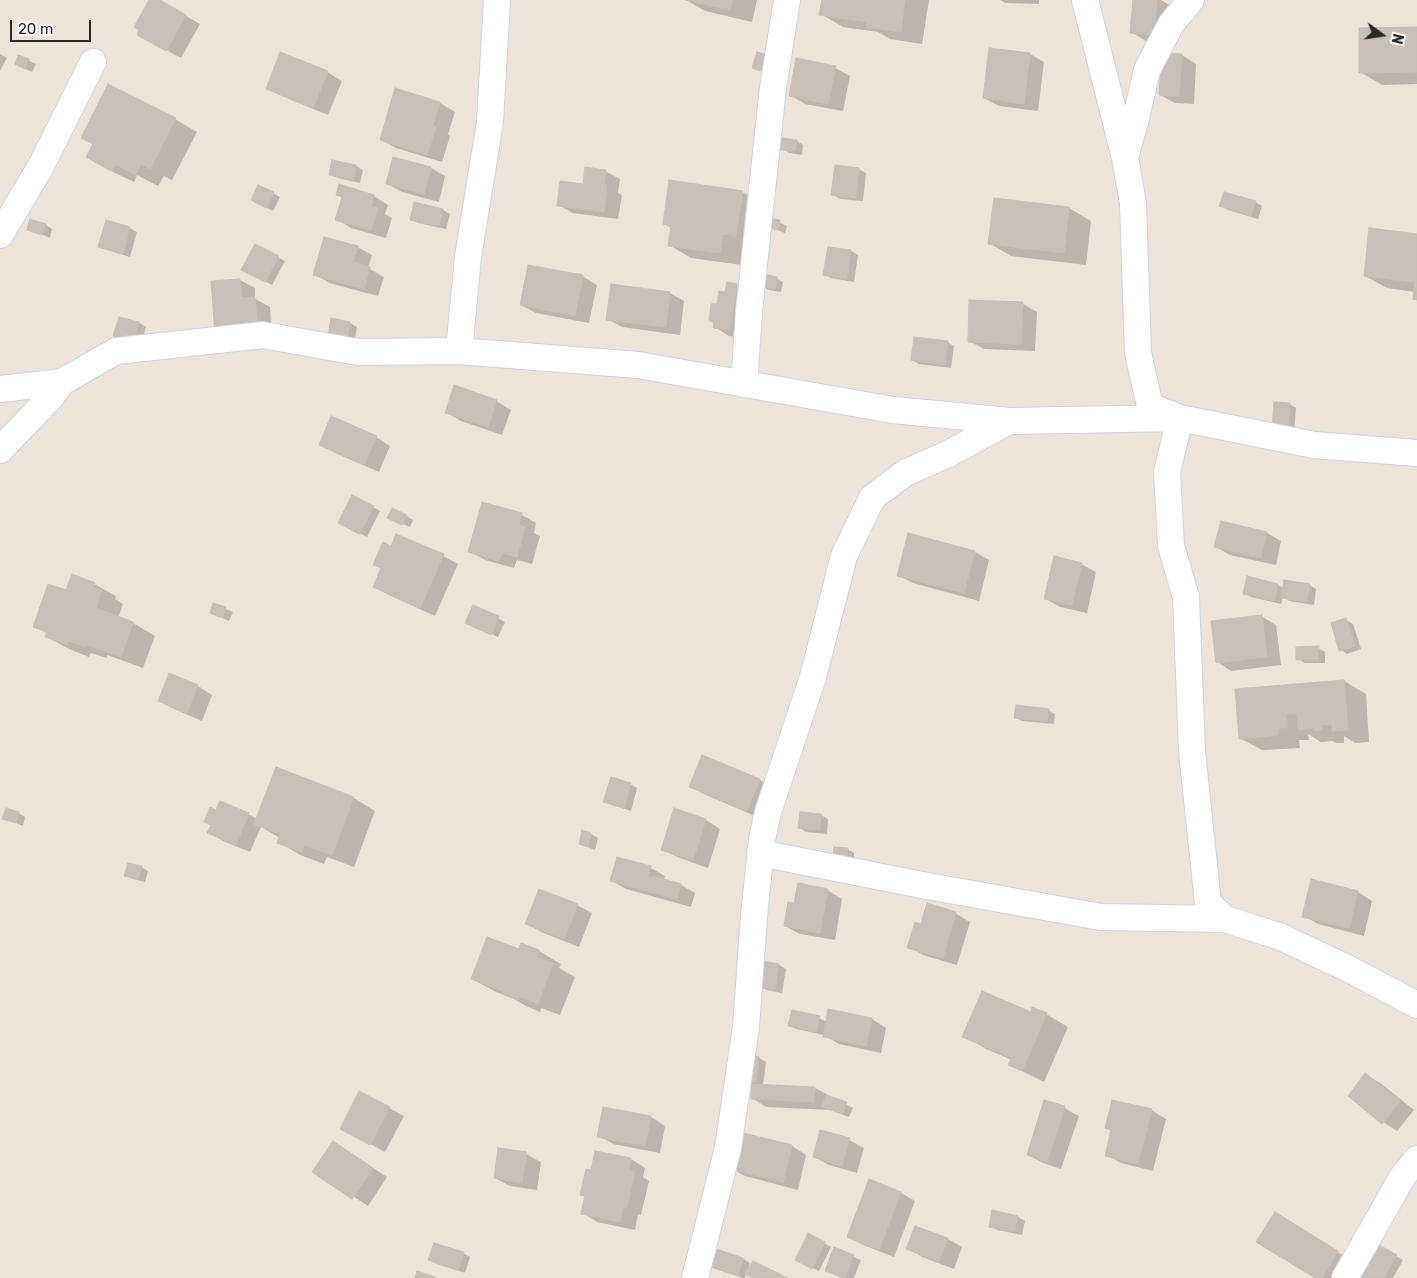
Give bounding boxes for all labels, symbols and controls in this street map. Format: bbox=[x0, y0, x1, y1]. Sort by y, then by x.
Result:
scale bar bbox=[12, 10, 94, 42]
north arrow bbox=[1357, 10, 1407, 60]
text: 20 m bbox=[18, 20, 53, 38]
text: N bbox=[1388, 32, 1407, 46]

